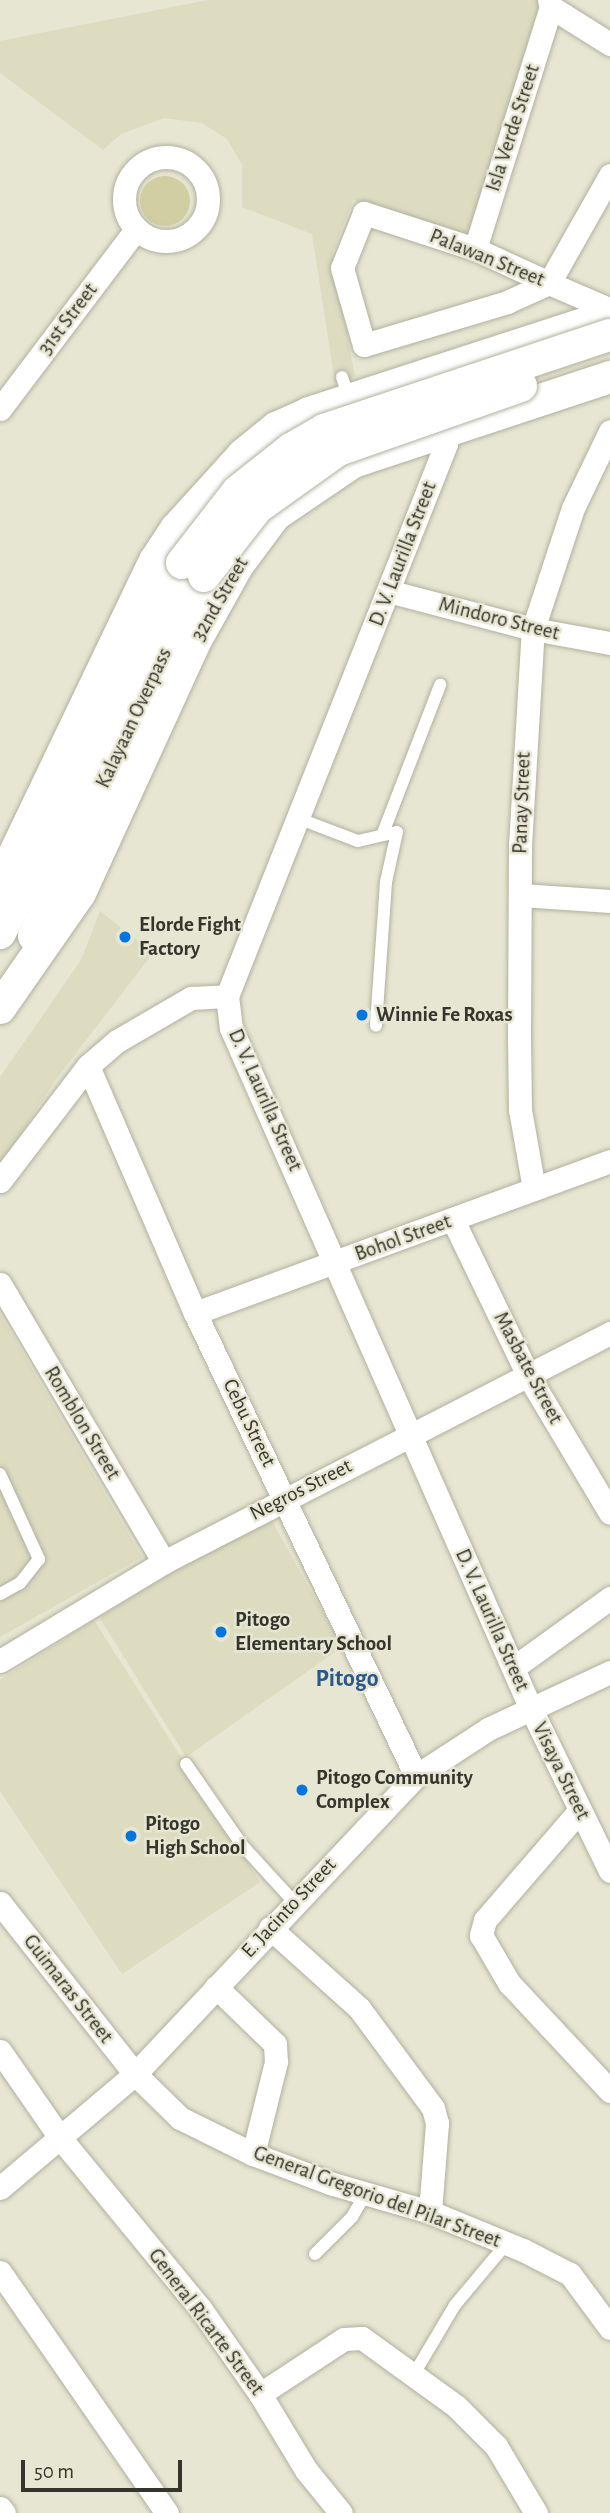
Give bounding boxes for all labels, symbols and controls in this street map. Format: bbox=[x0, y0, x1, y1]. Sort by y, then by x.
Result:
street label: Isla Verde Street bbox=[481, 61, 545, 195]
street label: Palawan Street bbox=[426, 224, 548, 292]
street label: 31st Street bbox=[33, 278, 103, 360]
street label: D. V. Laurilla Street bbox=[364, 478, 442, 630]
street label: 32nd Street bbox=[186, 553, 254, 645]
street label: Mindoro Street bbox=[436, 592, 562, 646]
street label: Kalayaan Overpass bbox=[90, 644, 178, 792]
street label: Panay Street bbox=[508, 752, 536, 854]
place label: Elorde Fight Factory bbox=[139, 912, 241, 962]
marker: Elorde Fight Factory bbox=[117, 929, 133, 945]
place label: Winnie Fe Roxas bbox=[376, 1002, 512, 1028]
marker: Winnie Fe Roxas bbox=[354, 1007, 370, 1023]
street label: D. V. Laurilla Street bbox=[222, 1025, 308, 1175]
street label: Bohol Street bbox=[351, 1209, 455, 1267]
street label: Masbate Street bbox=[488, 1308, 568, 1428]
street label: Romblon Street bbox=[38, 1362, 126, 1484]
street label: Cebu Street bbox=[217, 1375, 281, 1471]
street label: Negros Street bbox=[246, 1453, 356, 1527]
street label: D. V. Laurilla Street bbox=[449, 1545, 535, 1695]
place label: Pitogo Elementary School bbox=[235, 1607, 392, 1657]
marker: Pitogo Elementary School bbox=[213, 1624, 229, 1640]
district label: Pitogo bbox=[315, 1666, 379, 1694]
street label: Visaya Street bbox=[527, 1718, 595, 1824]
place label: Pitogo Community Complex bbox=[316, 1765, 473, 1815]
marker: Pitogo Community Complex bbox=[294, 1782, 310, 1798]
place label: Pitogo High School bbox=[145, 1811, 246, 1861]
marker: Pitogo High School bbox=[123, 1828, 139, 1844]
street label: E. Jacinto Street bbox=[236, 1853, 342, 1963]
street label: Guimaras Street bbox=[18, 1930, 118, 2048]
street label: General Gregorio del Pilar Street bbox=[250, 2140, 504, 2254]
street label: General Ricarte Street bbox=[143, 2244, 269, 2400]
scale bar bbox=[24, 2446, 186, 2490]
text: 50 m bbox=[34, 2461, 74, 2482]

